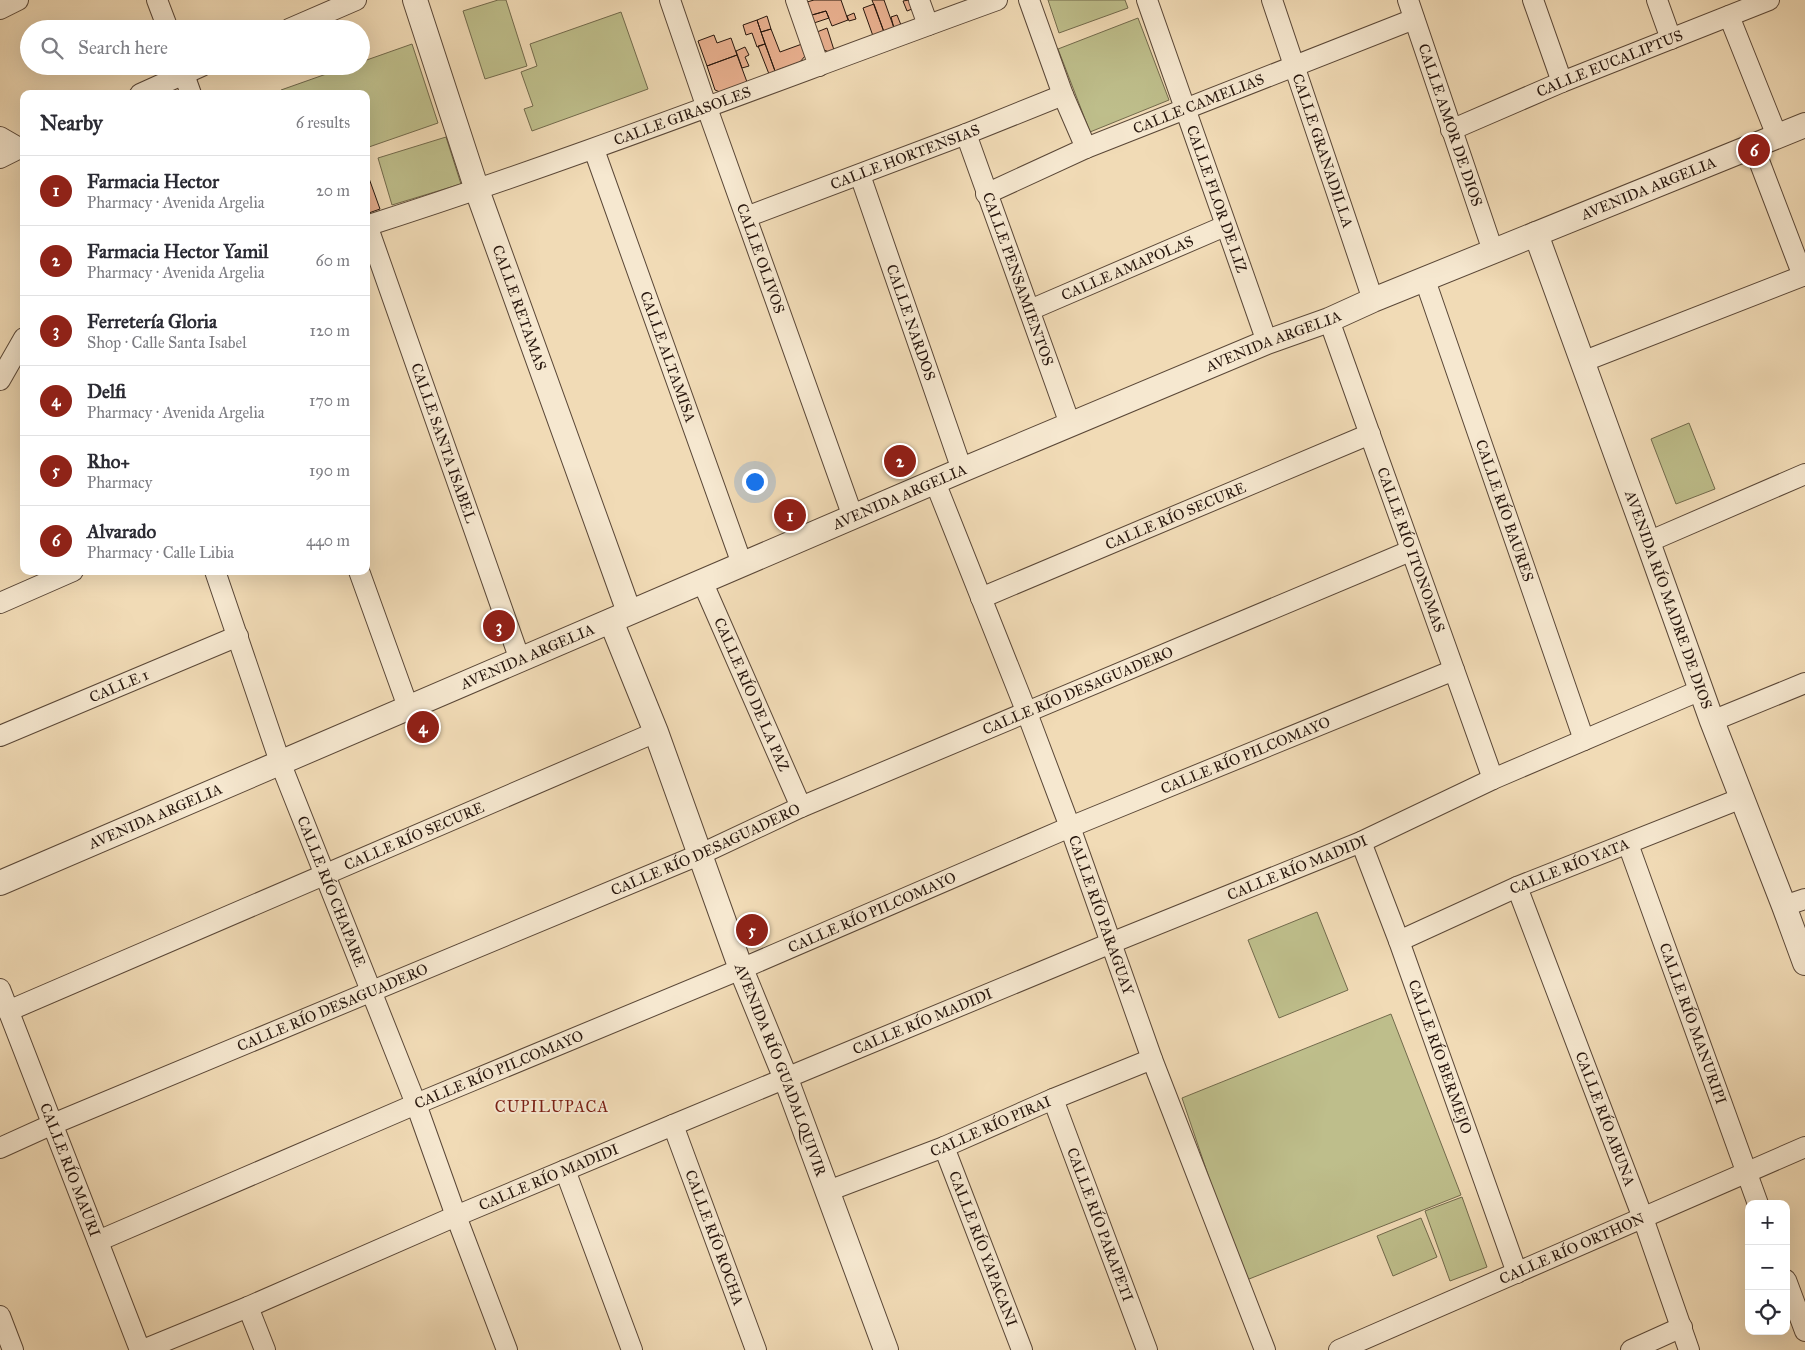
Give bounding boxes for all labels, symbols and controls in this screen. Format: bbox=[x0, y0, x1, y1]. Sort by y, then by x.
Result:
search box bbox=[20, 20, 370, 75]
street label: CALLE EUCALIPTUS bbox=[1534, 26, 1685, 101]
icon: search bbox=[38, 34, 66, 62]
text: Search here bbox=[78, 36, 168, 59]
street label: CALLE AMOR DE DIOS bbox=[1414, 41, 1486, 209]
street label: CALLE CAMELIAS bbox=[1130, 70, 1267, 138]
street label: CALLE GRANADILLA bbox=[1288, 71, 1357, 230]
street label: CALLE GIRASOLES bbox=[611, 83, 754, 149]
text: Nearby bbox=[40, 110, 103, 136]
text: 6 results bbox=[296, 113, 350, 132]
street label: CALLE HORTENSIAS bbox=[828, 120, 982, 193]
street label: CALLE FLOR DE LIZ bbox=[1183, 123, 1251, 275]
pin: 6 bbox=[1738, 131, 1770, 169]
street label: AVENIDA ARGELIA bbox=[1577, 153, 1719, 224]
text: Farmacia Hector bbox=[87, 170, 219, 193]
text: 1 bbox=[53, 181, 59, 200]
text: 20 m bbox=[316, 181, 350, 200]
street label: CALLE PENSAMIENTOS bbox=[979, 190, 1057, 368]
text: Pharmacy · Avenida Argelia bbox=[87, 193, 265, 212]
street label: CALLE OLIVOS bbox=[733, 201, 789, 316]
street label: CALLE AMAPOLAS bbox=[1058, 232, 1196, 304]
text: Farmacia Hector Yamil bbox=[87, 240, 268, 263]
street label: CALLE RETAMAS bbox=[489, 243, 550, 373]
text: 2 bbox=[52, 251, 60, 270]
text: 60 m bbox=[316, 251, 350, 270]
street label: CALLE NARDOS bbox=[883, 262, 939, 383]
text: Pharmacy · Avenida Argelia bbox=[87, 263, 265, 282]
street label: CALLE ALTAMISA bbox=[636, 289, 700, 425]
street label: AVENIDA ARGELIA bbox=[1202, 307, 1344, 376]
text: Ferretería Gloria bbox=[87, 310, 217, 333]
text: 3 bbox=[53, 321, 59, 340]
text: 120 m bbox=[310, 321, 350, 340]
text: Shop · Calle Santa Isabel bbox=[87, 333, 246, 352]
street label: CALLE SANTA ISABEL bbox=[407, 361, 480, 525]
text: Delfi bbox=[87, 380, 126, 403]
text: 4 bbox=[52, 391, 60, 410]
text: 170 m bbox=[309, 391, 350, 410]
text: Pharmacy · Avenida Argelia bbox=[87, 403, 265, 422]
street label: CALLE RÍO BAURES bbox=[1472, 437, 1538, 584]
pin: 2 bbox=[884, 442, 916, 480]
text: Rho+ bbox=[87, 450, 130, 473]
street label: AVENIDA ARGELIA bbox=[829, 460, 969, 534]
text: 5 bbox=[52, 461, 60, 480]
text: 190 m bbox=[309, 461, 350, 480]
street label: CALLE RÍO ITONOMAS bbox=[1373, 465, 1449, 635]
your location bbox=[742, 469, 768, 495]
text: Pharmacy bbox=[87, 473, 152, 492]
street label: CALLE RÍO SECURE bbox=[1102, 478, 1249, 554]
street label: AVENIDA RÍO MADRE DE DIOS bbox=[1621, 487, 1716, 712]
pin: 1 bbox=[774, 496, 806, 534]
text: Alvarado bbox=[87, 520, 156, 543]
text: 6 bbox=[52, 531, 60, 550]
text: 440 m bbox=[306, 531, 350, 550]
text: Pharmacy · Calle Libia bbox=[87, 543, 234, 562]
pin: 3 bbox=[483, 607, 515, 645]
street label: CALLE RÍO DE LA PAZ bbox=[710, 615, 793, 774]
street label: AVENIDA ARGELIA bbox=[457, 620, 597, 694]
street label: CALLE RÍO DESAGUADERO bbox=[980, 643, 1176, 739]
street label: CALLE 1 bbox=[87, 666, 151, 706]
pin: 4 bbox=[407, 708, 439, 746]
street label: CALLE RÍO PILCOMAYO bbox=[1158, 713, 1333, 798]
street label: AVENIDA ARGELIA bbox=[85, 780, 225, 853]
street label: CALLE RÍO SECURE bbox=[341, 798, 487, 874]
street label: CALLE RÍO DESAGUADERO bbox=[608, 800, 803, 900]
street label: CALLE RÍO CHAPARE bbox=[293, 813, 370, 970]
street label: CALLE RÍO MADIDI bbox=[1224, 831, 1370, 904]
street label: CALLE RÍO PARAGUAY bbox=[1065, 833, 1138, 998]
street label: CALLE RÍO YATA bbox=[1507, 835, 1632, 898]
street label: CALLE RÍO PILCOMAYO bbox=[785, 868, 959, 957]
pin: 5 bbox=[736, 911, 768, 949]
street label: CALLE RÍO MANURIPI bbox=[1656, 941, 1730, 1107]
street label: CALLE RÍO DESAGUADERO bbox=[234, 960, 431, 1055]
street label: AVENIDA RÍO GUADALQUIVIR bbox=[730, 960, 830, 1179]
street label: CALLE RÍO BERMEJO bbox=[1404, 977, 1476, 1136]
street label: CALLE RÍO MADIDI bbox=[850, 984, 995, 1058]
street label: CALLE RÍO PILCOMAYO bbox=[412, 1026, 586, 1113]
street label: CALLE RÍO ABUNA bbox=[1571, 1049, 1639, 1189]
street label: CALLE RÍO PIRAI bbox=[928, 1092, 1054, 1160]
district label: CUPILUPACA bbox=[495, 1097, 609, 1116]
street label: CALLE RÍO MAURI bbox=[36, 1101, 104, 1239]
street label: CALLE RÍO MADIDI bbox=[476, 1140, 621, 1214]
street label: CALLE RÍO PARAPETI bbox=[1063, 1145, 1137, 1304]
street label: CALLE RÍO ROCHA bbox=[681, 1167, 748, 1308]
street label: CALLE RÍO YAPACANI bbox=[945, 1169, 1021, 1329]
map controls bbox=[1745, 1200, 1790, 1335]
button: + bbox=[1745, 1200, 1790, 1245]
street label: CALLE RÍO ORTHON bbox=[1496, 1209, 1648, 1288]
button: − bbox=[1745, 1245, 1790, 1290]
button: locate bbox=[1745, 1290, 1790, 1335]

